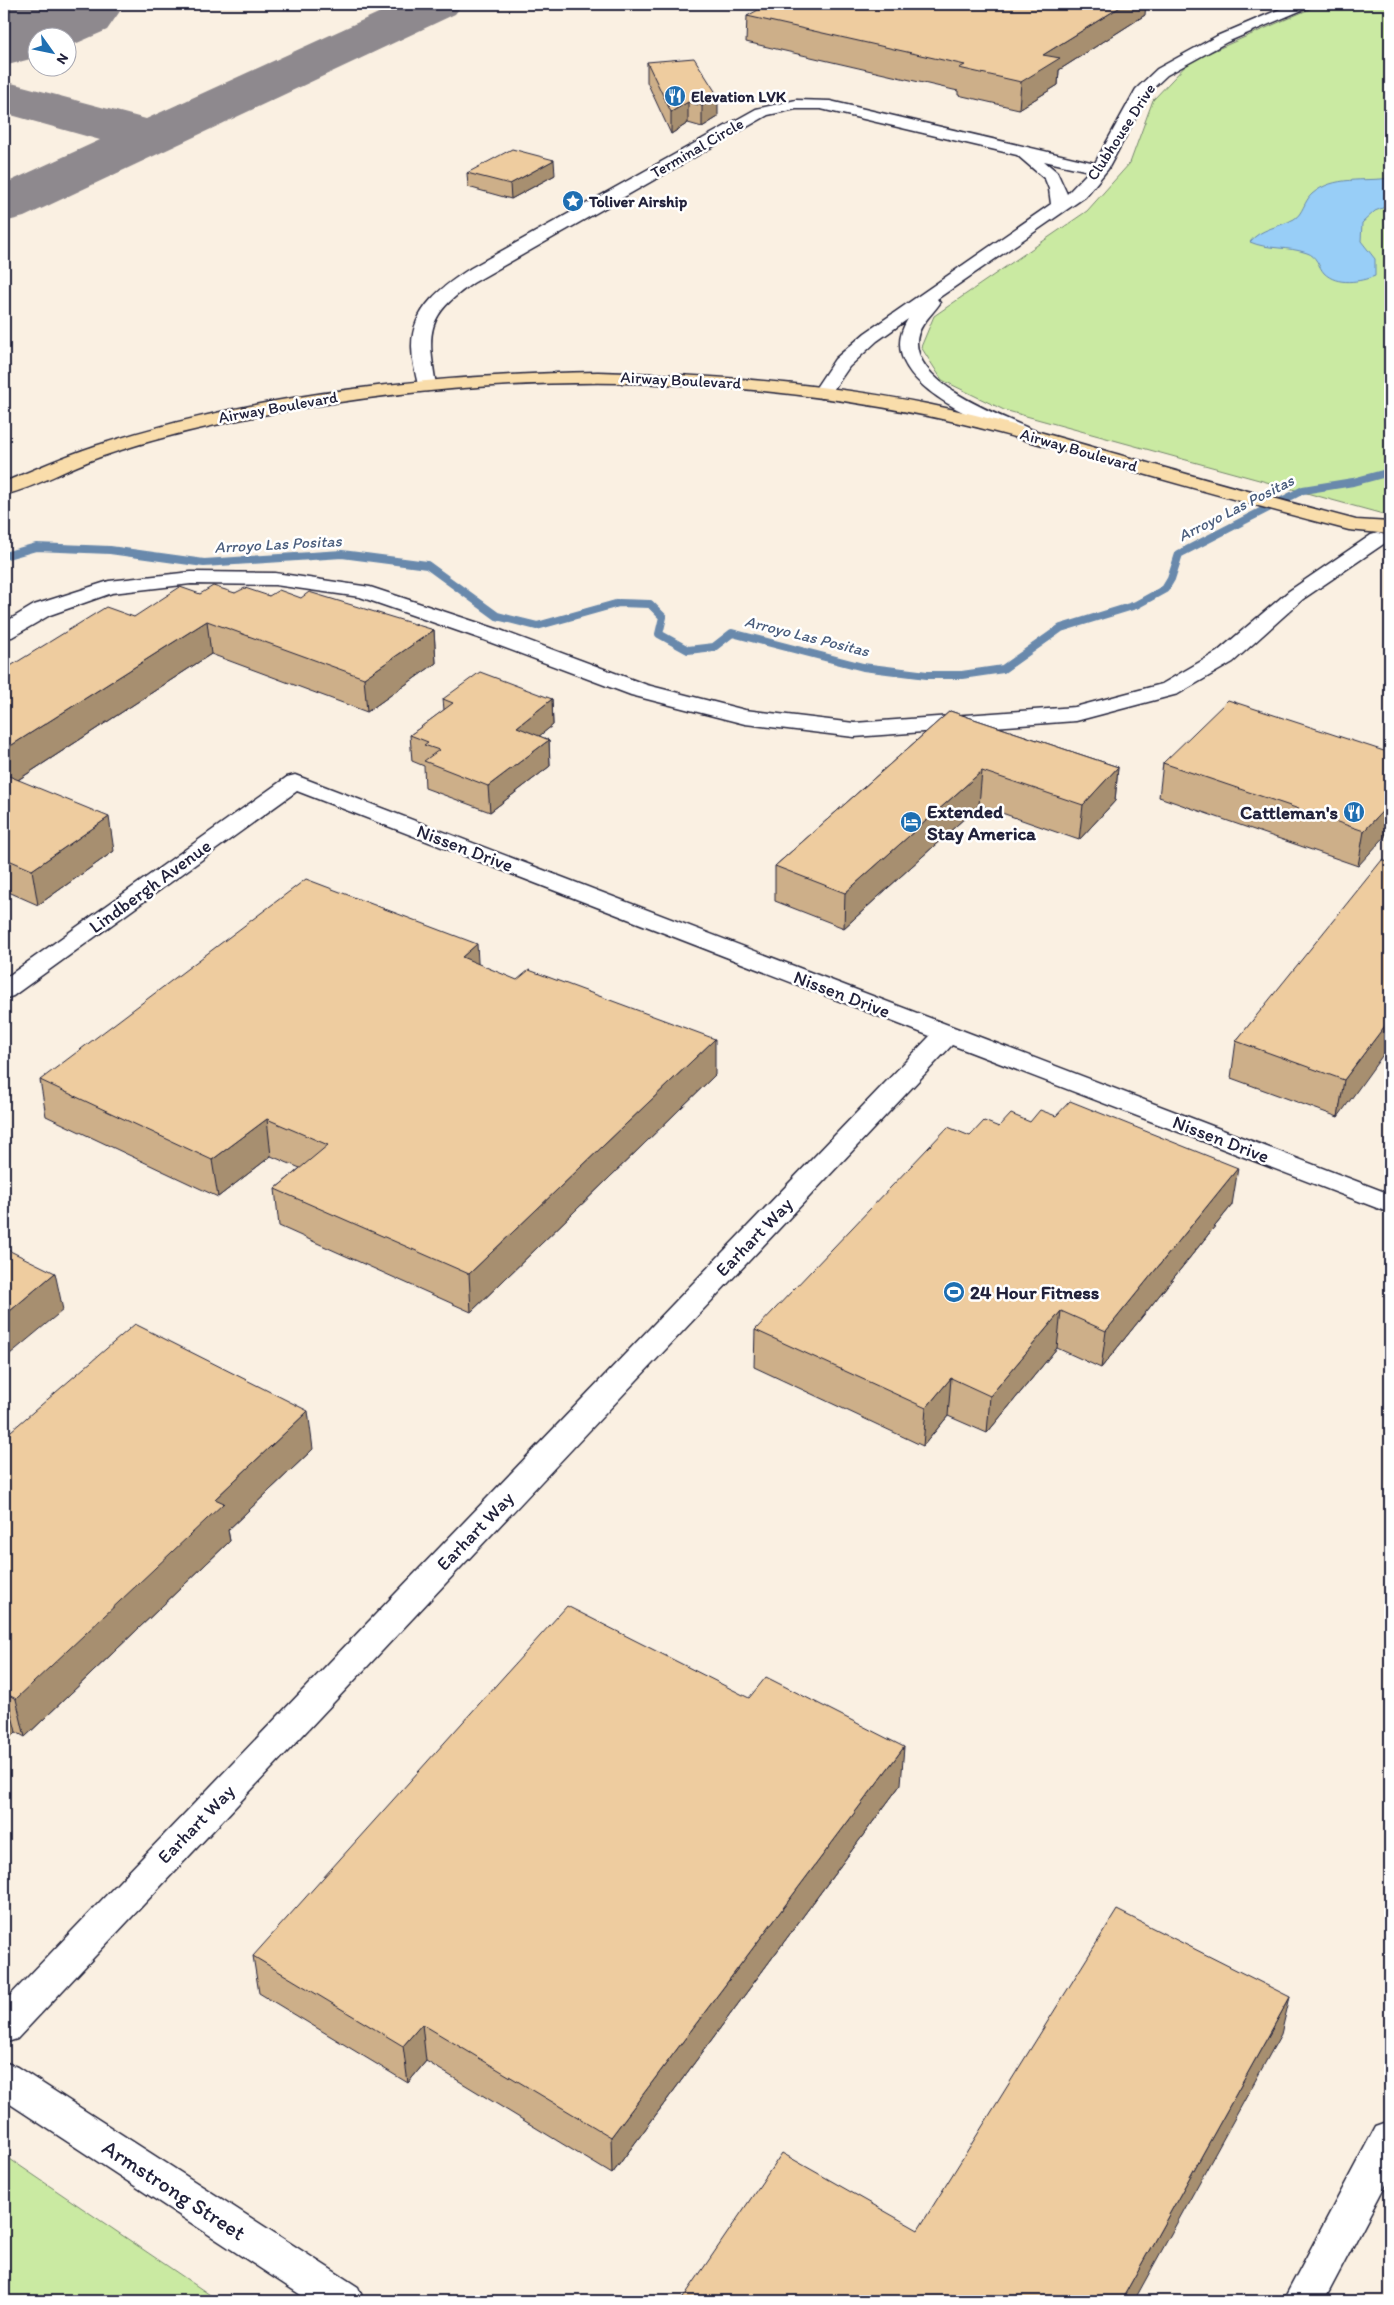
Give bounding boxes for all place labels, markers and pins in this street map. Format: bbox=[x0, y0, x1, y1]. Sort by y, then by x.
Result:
restaurant icon: Elevation LVK bbox=[663, 84, 687, 108]
place label: Elevation LVK bbox=[691, 87, 787, 106]
place icon: Toliver Airship bbox=[561, 189, 585, 213]
place label: Toliver Airship bbox=[588, 192, 688, 212]
place label: Extended Stay America bbox=[927, 800, 1037, 845]
restaurant icon: Cattleman's bbox=[1342, 800, 1366, 824]
place label: Cattleman's bbox=[1240, 801, 1339, 824]
hotel icon: Extended Stay America bbox=[899, 810, 923, 834]
sports icon: 24 Hour Fitness bbox=[942, 1280, 966, 1304]
place label: 24 Hour Fitness bbox=[970, 1281, 1100, 1304]

